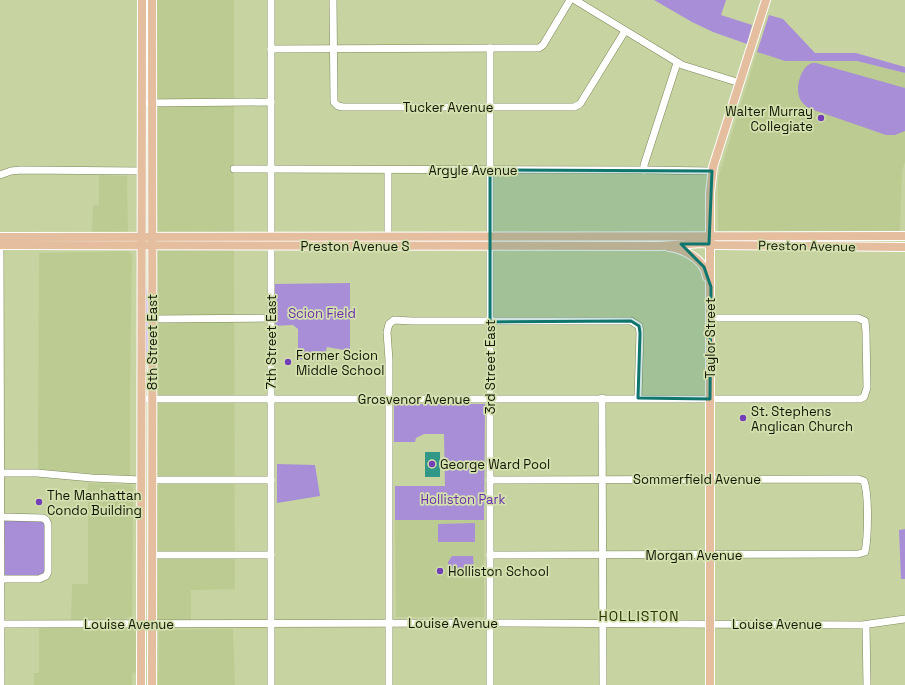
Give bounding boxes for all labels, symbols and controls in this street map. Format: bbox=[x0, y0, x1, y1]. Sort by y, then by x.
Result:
street label: Tucker Avenue bbox=[403, 99, 493, 116]
place label: Walter Murray Collegiate bbox=[725, 103, 813, 135]
marker: Walter Murray Collegiate bbox=[816, 113, 826, 123]
street label: Argyle Avenue bbox=[428, 162, 518, 179]
street label: Preston Avenue bbox=[758, 237, 856, 255]
street label: Preston Avenue S bbox=[300, 238, 410, 255]
street label: 8th Street East bbox=[144, 294, 161, 390]
street label: 7th Street East bbox=[263, 294, 280, 390]
street label: Taylor Street bbox=[702, 298, 719, 378]
park label: Scion Field bbox=[288, 305, 356, 322]
street label: 3rd Street East bbox=[482, 320, 499, 414]
place label: Former Scion Middle School bbox=[296, 347, 384, 379]
marker: Former Scion Middle School bbox=[283, 357, 293, 367]
street label: Grosvenor Avenue bbox=[358, 391, 470, 408]
place label: St. Stephens Anglican Church bbox=[751, 403, 853, 435]
marker: St. Stephens Anglican Church bbox=[738, 413, 748, 423]
place label: George Ward Pool bbox=[440, 456, 550, 473]
marker: George Ward Pool bbox=[427, 459, 437, 469]
street label: Sommerfield Avenue bbox=[633, 471, 761, 488]
place label: The Manhattan Condo Building bbox=[47, 487, 142, 519]
park label: Holliston Park bbox=[421, 491, 505, 508]
marker: The Manhattan Condo Building bbox=[34, 497, 44, 507]
street label: Morgan Avenue bbox=[646, 547, 742, 564]
place label: Holliston School bbox=[448, 563, 549, 580]
marker: Holliston School bbox=[435, 566, 445, 576]
district label: HOLLISTON bbox=[599, 607, 679, 625]
street label: Louise Avenue bbox=[408, 615, 498, 632]
street label: Louise Avenue bbox=[84, 616, 174, 633]
street label: Louise Avenue bbox=[732, 616, 822, 633]

